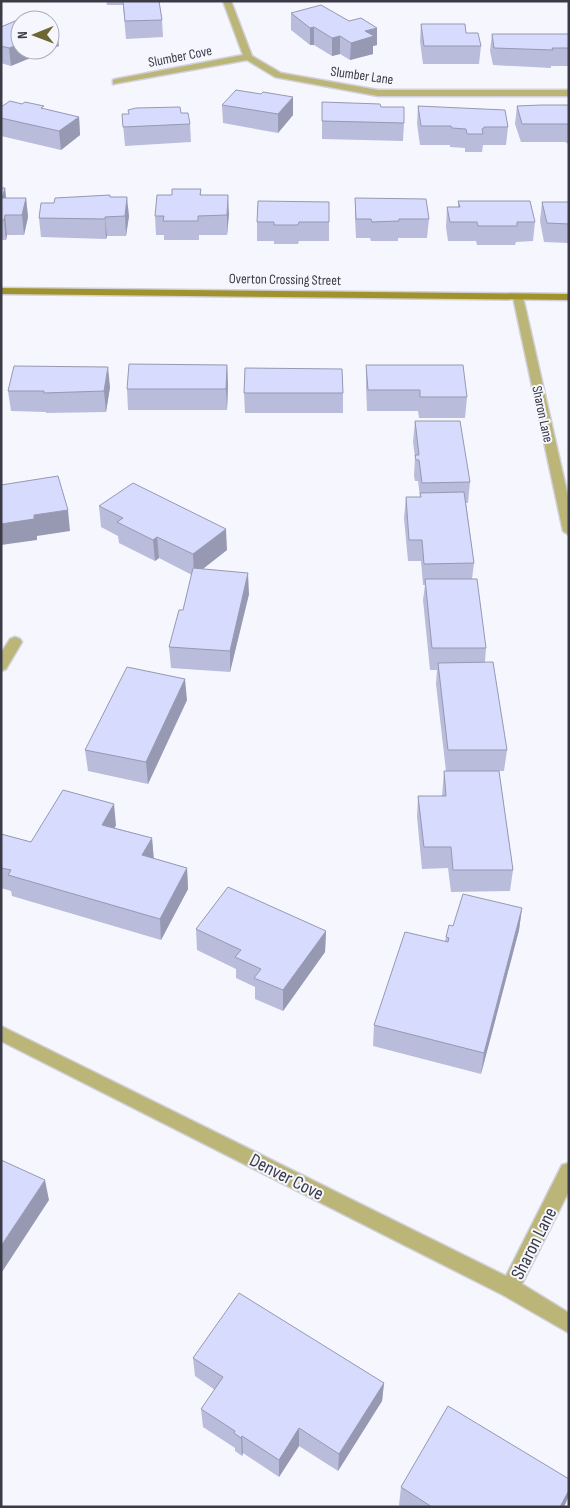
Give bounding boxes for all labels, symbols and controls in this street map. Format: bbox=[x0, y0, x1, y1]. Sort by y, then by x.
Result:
north arrow bbox=[10, 10, 60, 60]
text: N bbox=[14, 31, 31, 39]
street label: Slumber Cove bbox=[147, 42, 213, 71]
street label: Slumber Lane bbox=[329, 63, 394, 88]
street label: Overton Crossing Street bbox=[229, 270, 341, 289]
street label: Sharon Lane bbox=[528, 384, 557, 444]
street label: Denver Cove bbox=[245, 1149, 327, 1206]
street label: Sharon Lane bbox=[506, 1204, 562, 1284]

